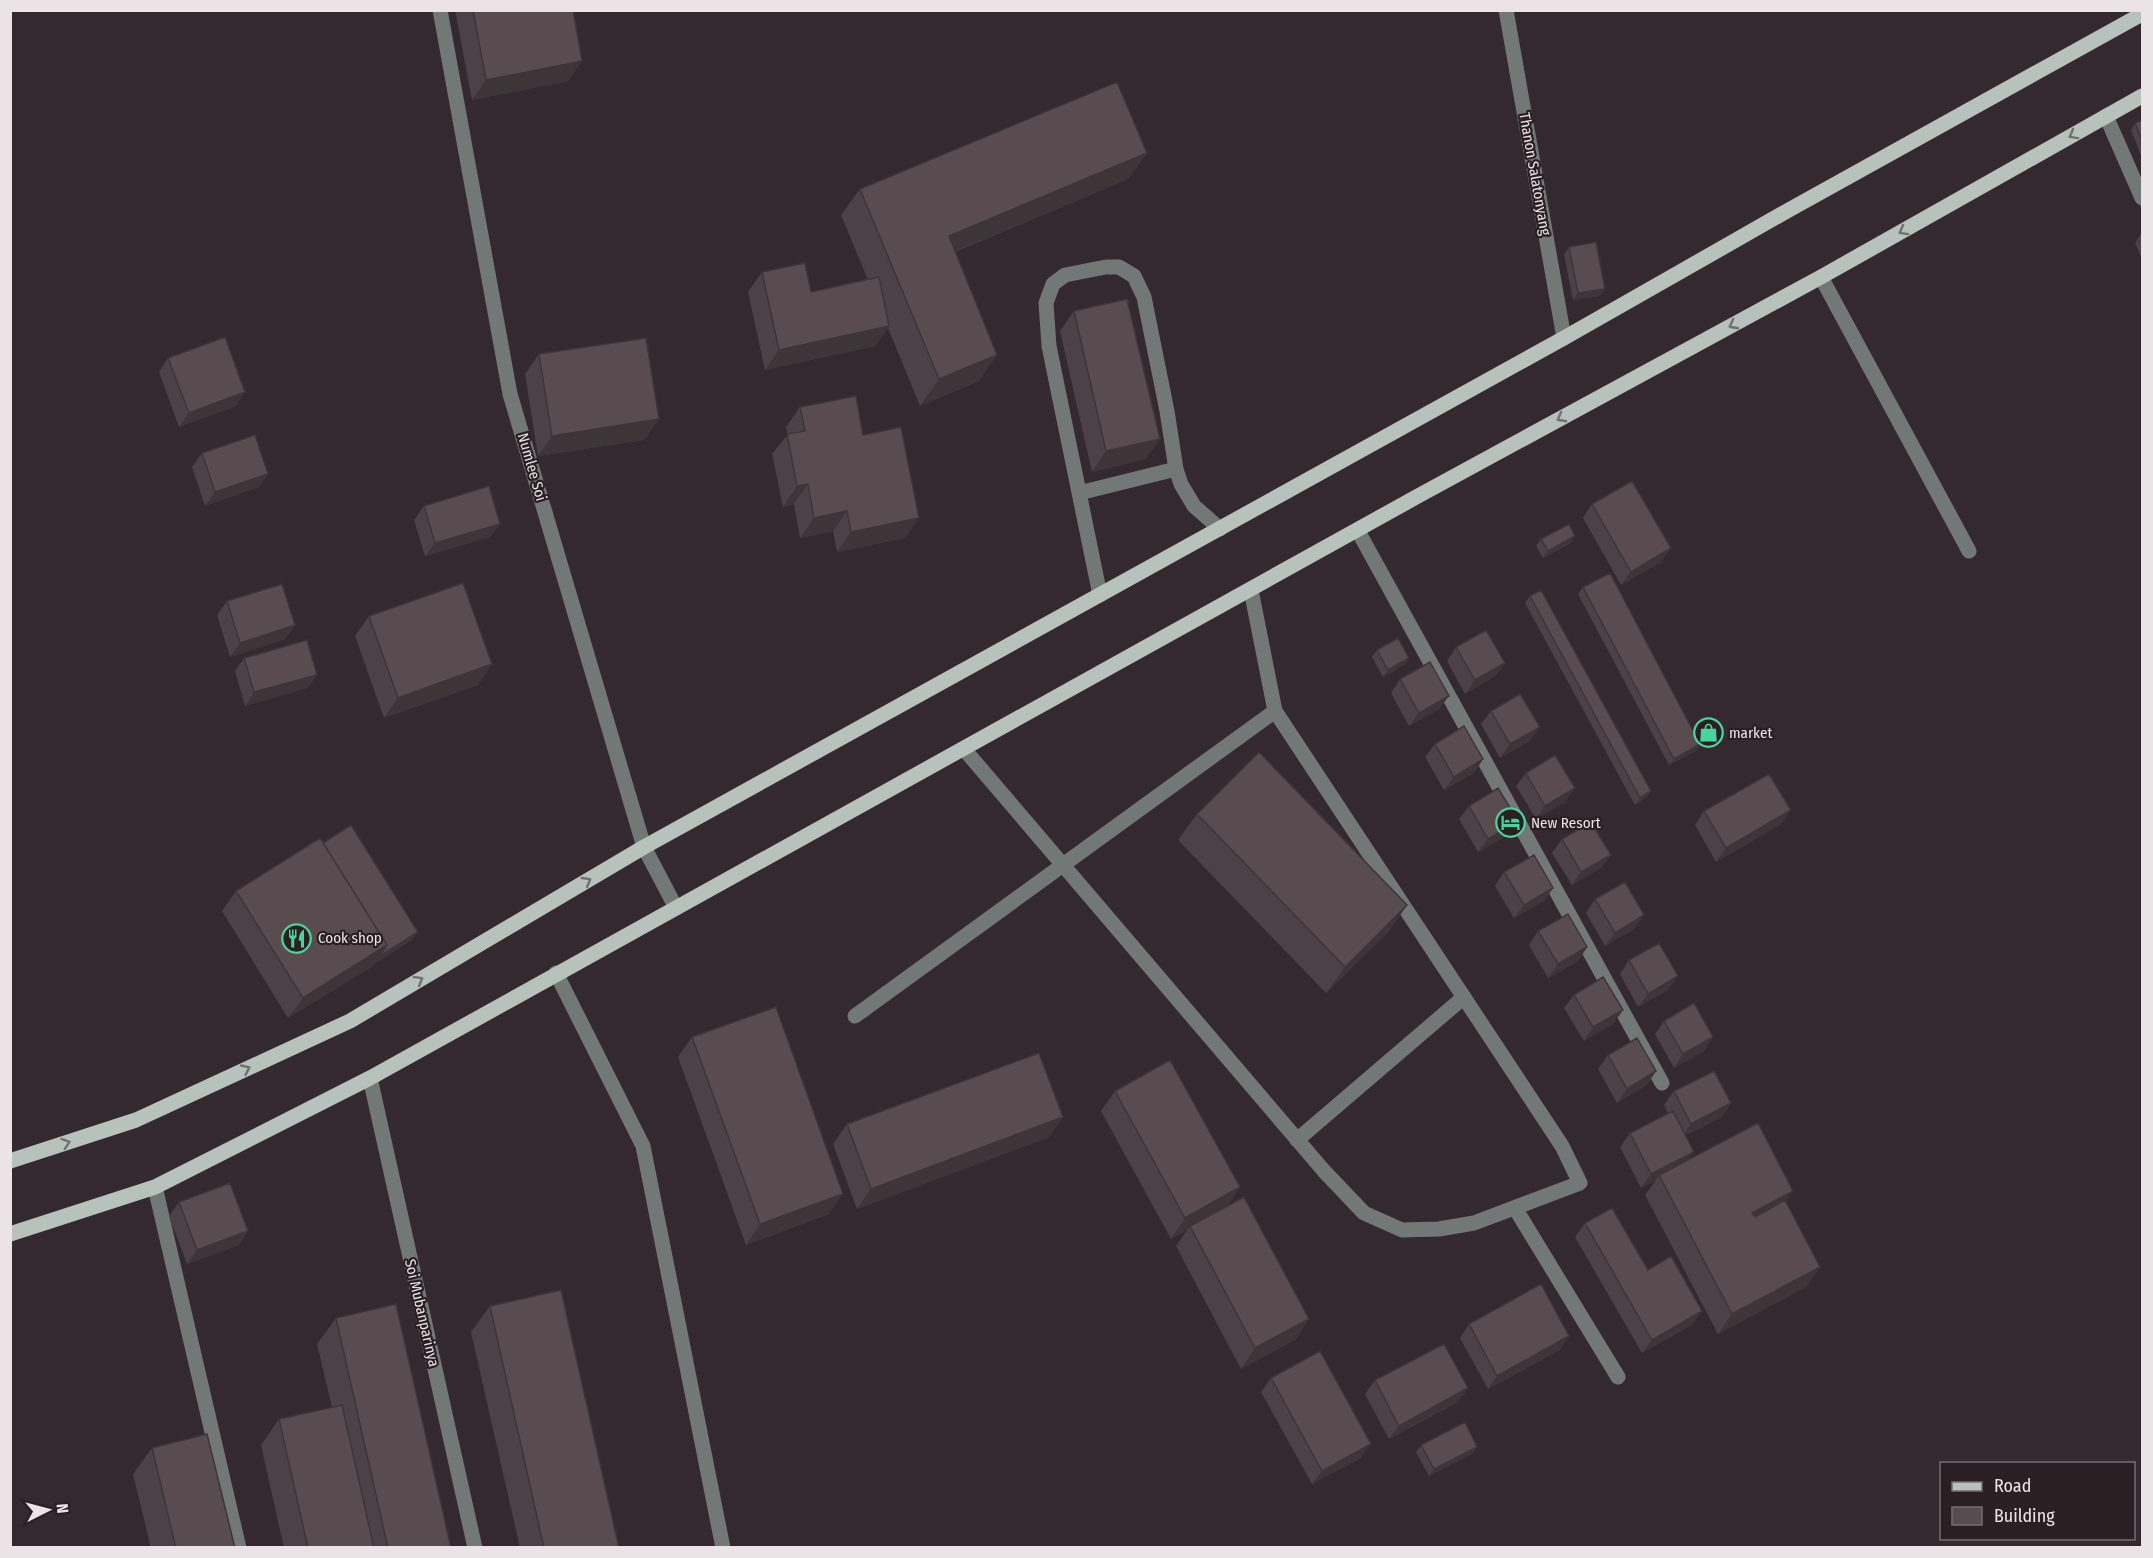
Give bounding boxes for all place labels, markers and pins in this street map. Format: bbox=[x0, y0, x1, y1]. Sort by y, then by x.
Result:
shop icon: market bbox=[1692, 717, 1724, 749]
place label: market bbox=[1729, 724, 1772, 742]
hotel icon: New Resort bbox=[1494, 807, 1526, 839]
place label: New Resort bbox=[1531, 814, 1601, 832]
restaurant icon: Cook shop bbox=[281, 922, 313, 954]
place label: Cook shop bbox=[318, 929, 382, 947]

